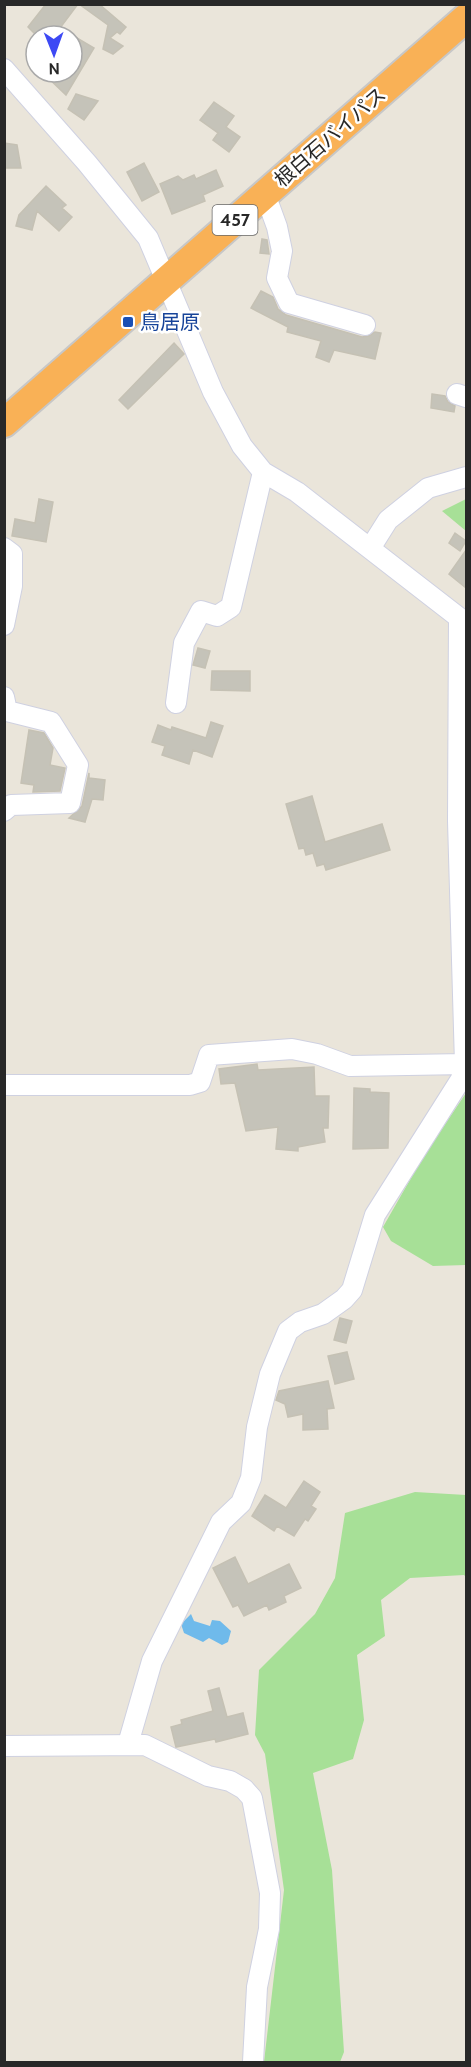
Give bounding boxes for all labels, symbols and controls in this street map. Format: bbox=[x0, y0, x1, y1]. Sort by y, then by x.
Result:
north arrow bbox=[24, 24, 84, 84]
text: N bbox=[48, 59, 60, 78]
street label: 根白石バイパス bbox=[269, 82, 391, 192]
road number: 457 bbox=[212, 205, 258, 235]
place label: 鳥居原 bbox=[140, 310, 200, 334]
marker: 鳥居原 bbox=[121, 315, 135, 329]

